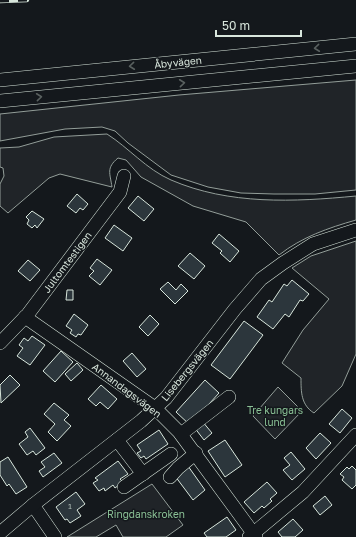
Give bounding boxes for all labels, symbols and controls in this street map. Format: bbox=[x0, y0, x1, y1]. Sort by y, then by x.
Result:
scale bar bbox=[216, 12, 301, 38]
text: 50 m bbox=[222, 18, 250, 33]
one-way arrow bbox=[314, 43, 320, 52]
street label: Åbyvägen bbox=[154, 53, 202, 70]
one-way arrow bbox=[129, 62, 135, 71]
one-way arrow bbox=[179, 79, 185, 88]
one-way arrow bbox=[36, 93, 42, 102]
street label: Jultomtestigen bbox=[40, 229, 94, 295]
street label: Lisebergsvägen bbox=[158, 337, 216, 403]
street label: Annandagsvägen bbox=[90, 360, 164, 420]
park label: Tre kungars lund bbox=[247, 404, 303, 428]
house number: 1 bbox=[68, 501, 72, 511]
park label: Ringdanskroken bbox=[107, 508, 185, 520]

